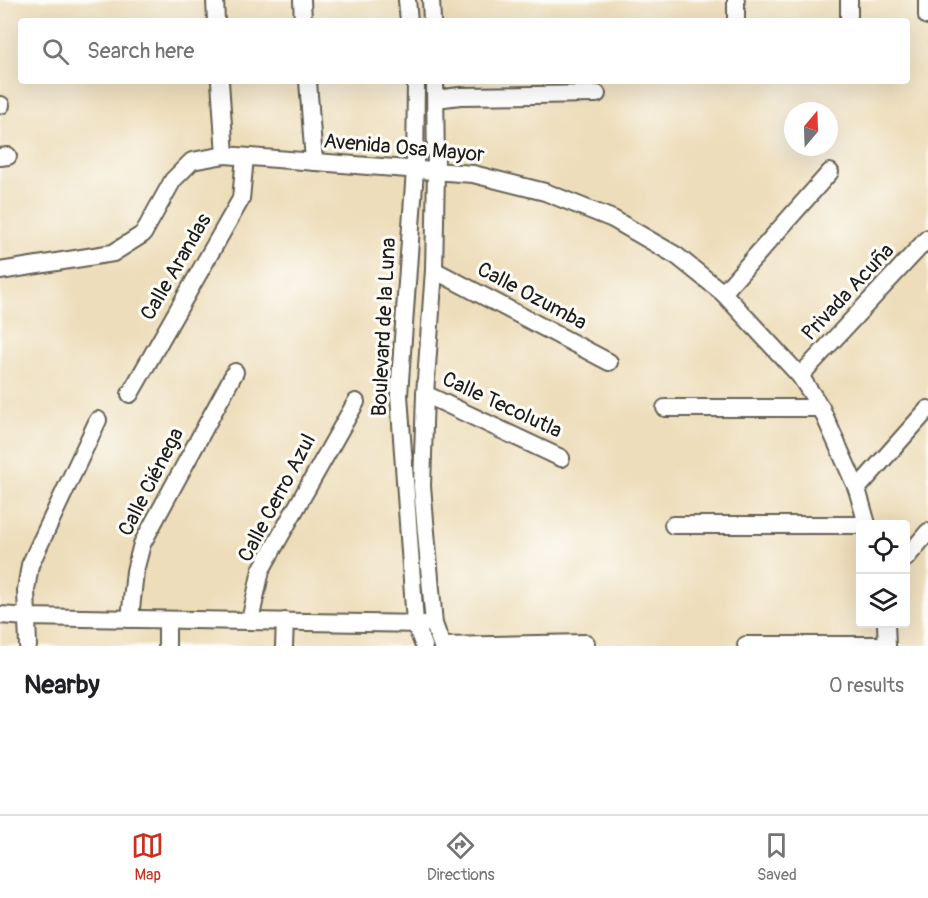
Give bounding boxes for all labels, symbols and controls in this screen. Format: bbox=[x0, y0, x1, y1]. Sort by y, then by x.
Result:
search box bbox=[18, 18, 910, 84]
icon: search bbox=[39, 35, 72, 68]
text: Search here bbox=[87, 37, 194, 65]
north arrow bbox=[784, 102, 838, 156]
street label: Avenida Osa Mayor bbox=[322, 128, 486, 169]
street label: Calle Arandas bbox=[135, 208, 218, 325]
street label: Boulevard de la Luna bbox=[366, 237, 402, 417]
street label: Privada Acuña bbox=[796, 238, 900, 346]
street label: Calle Ozumba bbox=[472, 256, 592, 336]
street label: Calle Tecolutla bbox=[438, 365, 566, 445]
street label: Calle Ciénega bbox=[112, 423, 190, 541]
street label: Calle Cerro Azul bbox=[232, 429, 322, 567]
map controls bbox=[856, 520, 910, 628]
button: locate bbox=[856, 520, 910, 574]
button: layers bbox=[856, 574, 910, 628]
text: Nearby bbox=[24, 669, 100, 701]
text: 0 results bbox=[829, 673, 904, 698]
tab: Map bbox=[131, 829, 164, 885]
tab: Directions bbox=[427, 829, 495, 885]
tab: Saved bbox=[757, 829, 797, 885]

